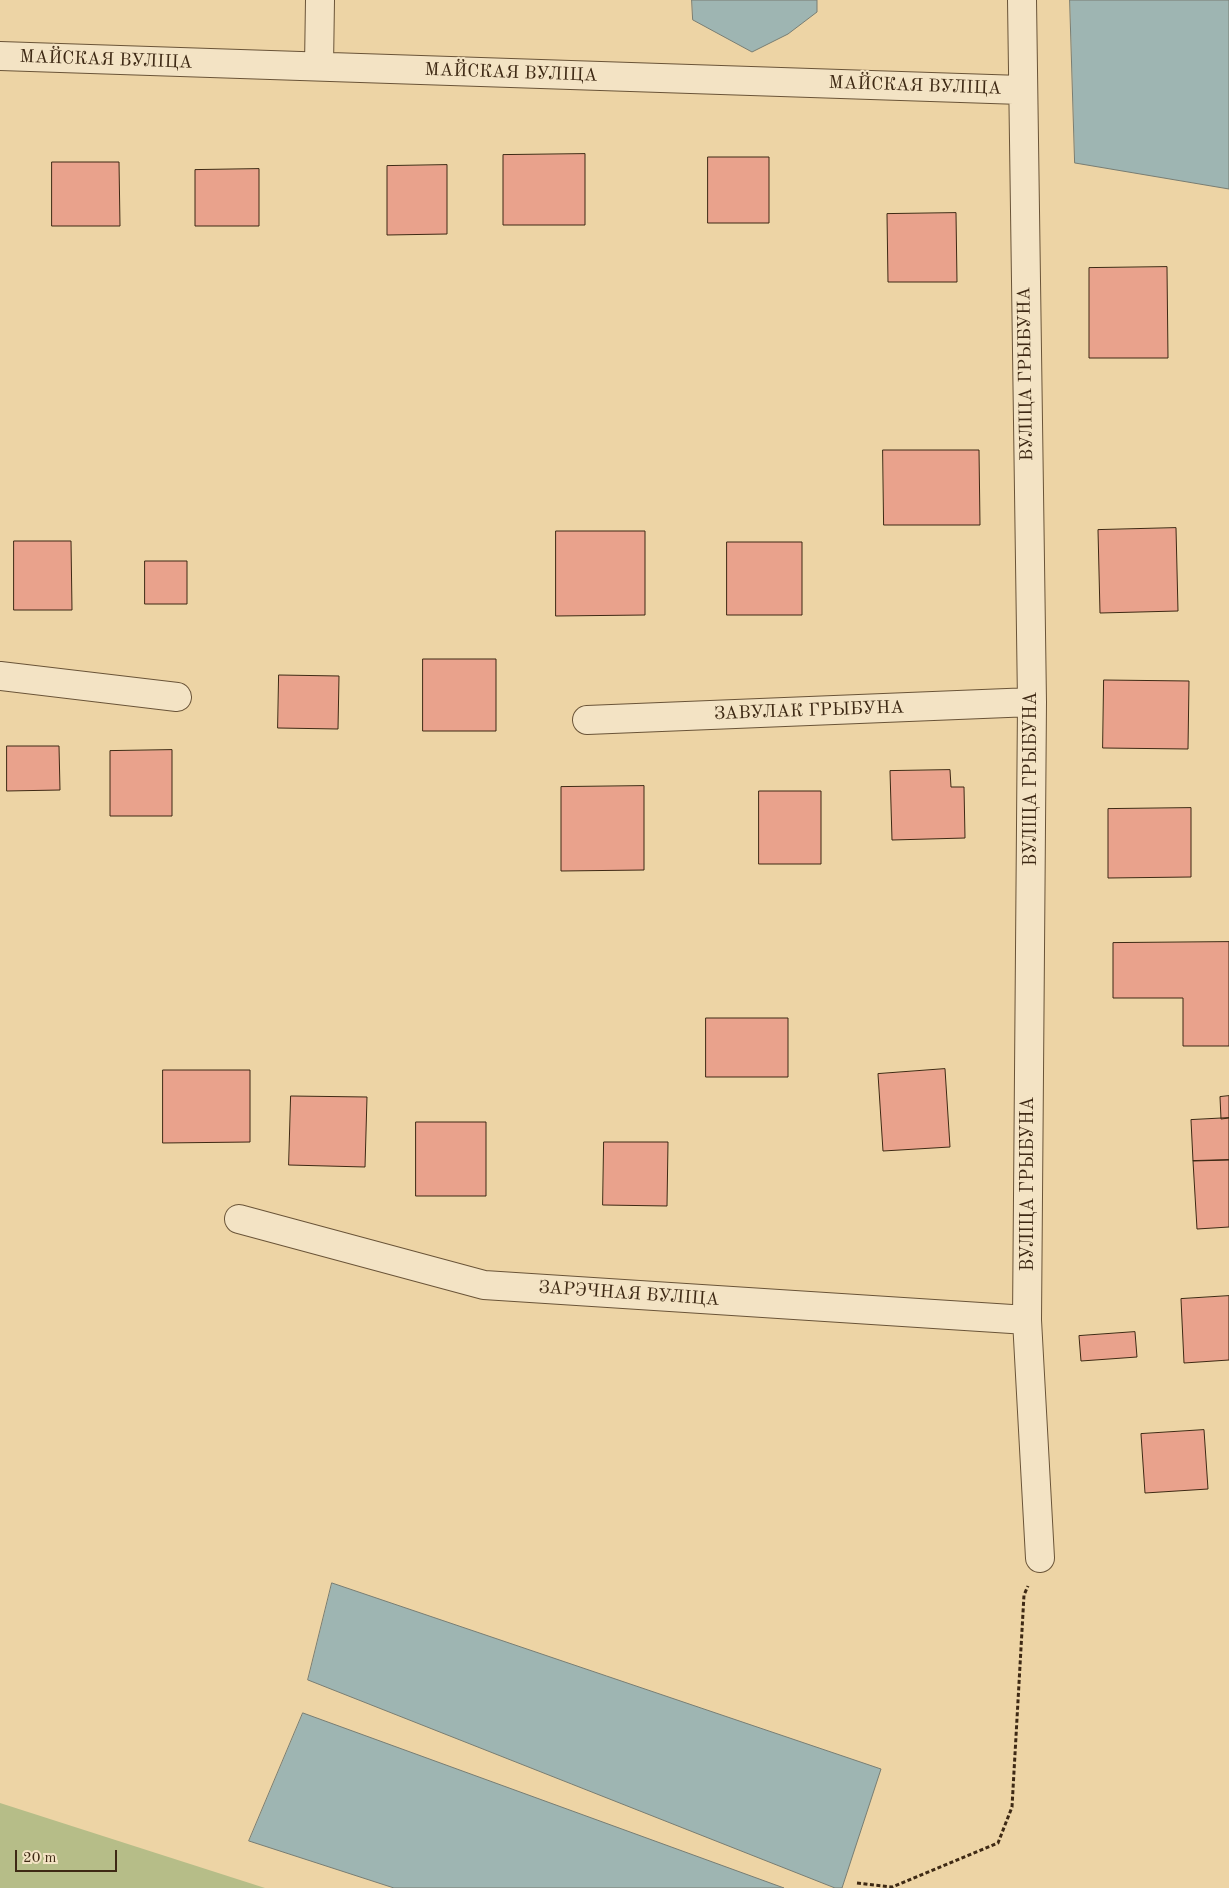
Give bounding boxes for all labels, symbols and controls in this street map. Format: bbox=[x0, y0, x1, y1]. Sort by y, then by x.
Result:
street label: МАЙСКАЯ ВУЛІЦА bbox=[19, 46, 193, 74]
street label: МАЙСКАЯ ВУЛІЦА bbox=[424, 59, 598, 87]
street label: МАЙСКАЯ ВУЛІЦА bbox=[828, 72, 1002, 100]
street label: ВУЛІЦА ГРЫБУНА bbox=[1014, 287, 1038, 461]
street label: ВУЛІЦА ГРЫБУНА bbox=[1020, 692, 1042, 866]
street label: ЗАВУЛАК ГРЫБУНА bbox=[714, 697, 904, 725]
street label: ВУЛІЦА ГРЫБУНА bbox=[1017, 1097, 1039, 1271]
street label: ЗАРЭЧНАЯ ВУЛІЦА bbox=[538, 1277, 720, 1311]
scale bar bbox=[18, 1840, 120, 1872]
text: 20 m bbox=[23, 1851, 57, 1866]

